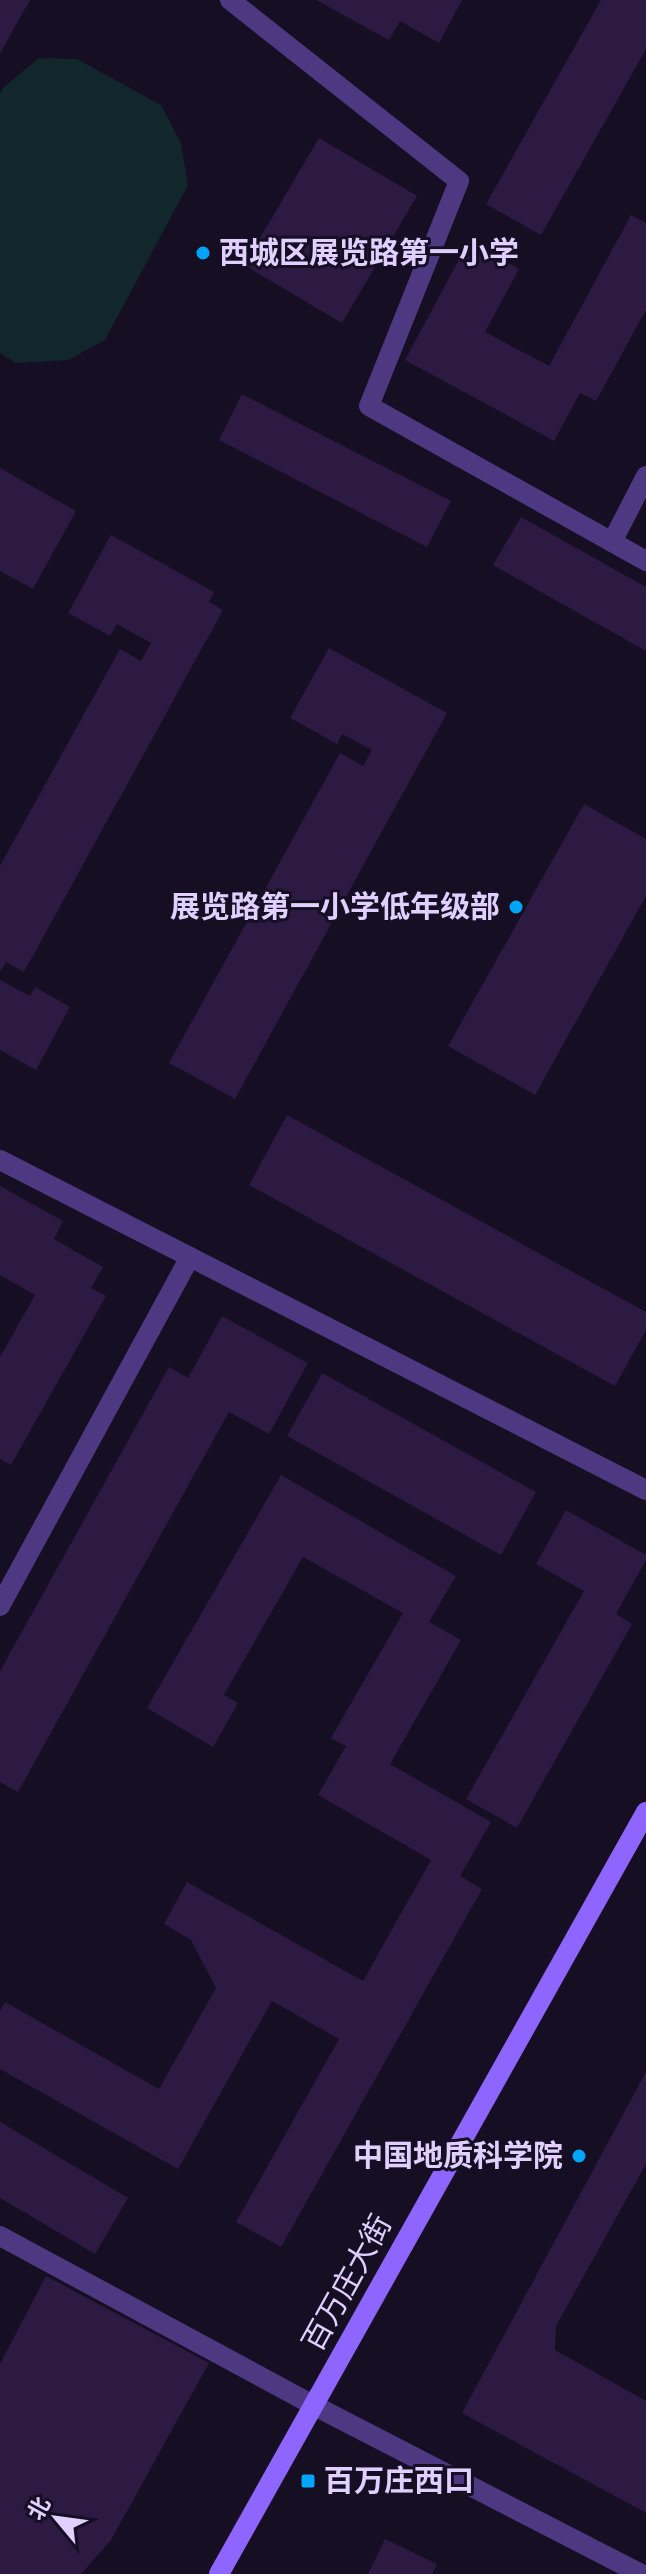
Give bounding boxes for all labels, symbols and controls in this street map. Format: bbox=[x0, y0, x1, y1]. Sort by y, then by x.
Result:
place label: 西城区展览路第一小学 bbox=[219, 234, 519, 271]
marker: 西城区展览路第一小学 bbox=[194, 244, 212, 262]
place label: 展览路第一小学低年级部 bbox=[170, 888, 500, 925]
marker: 展览路第一小学低年级部 bbox=[507, 898, 525, 916]
place label: 中国地质科学院 bbox=[353, 2137, 563, 2174]
marker: 中国地质科学院 bbox=[570, 2147, 588, 2165]
street label: 百万庄大街 bbox=[294, 2208, 399, 2357]
place label: 百万庄西口 bbox=[324, 2462, 474, 2499]
marker: 百万庄西口 bbox=[299, 2472, 317, 2490]
north arrow bbox=[16, 2478, 96, 2558]
text: 北 bbox=[22, 2492, 56, 2525]

